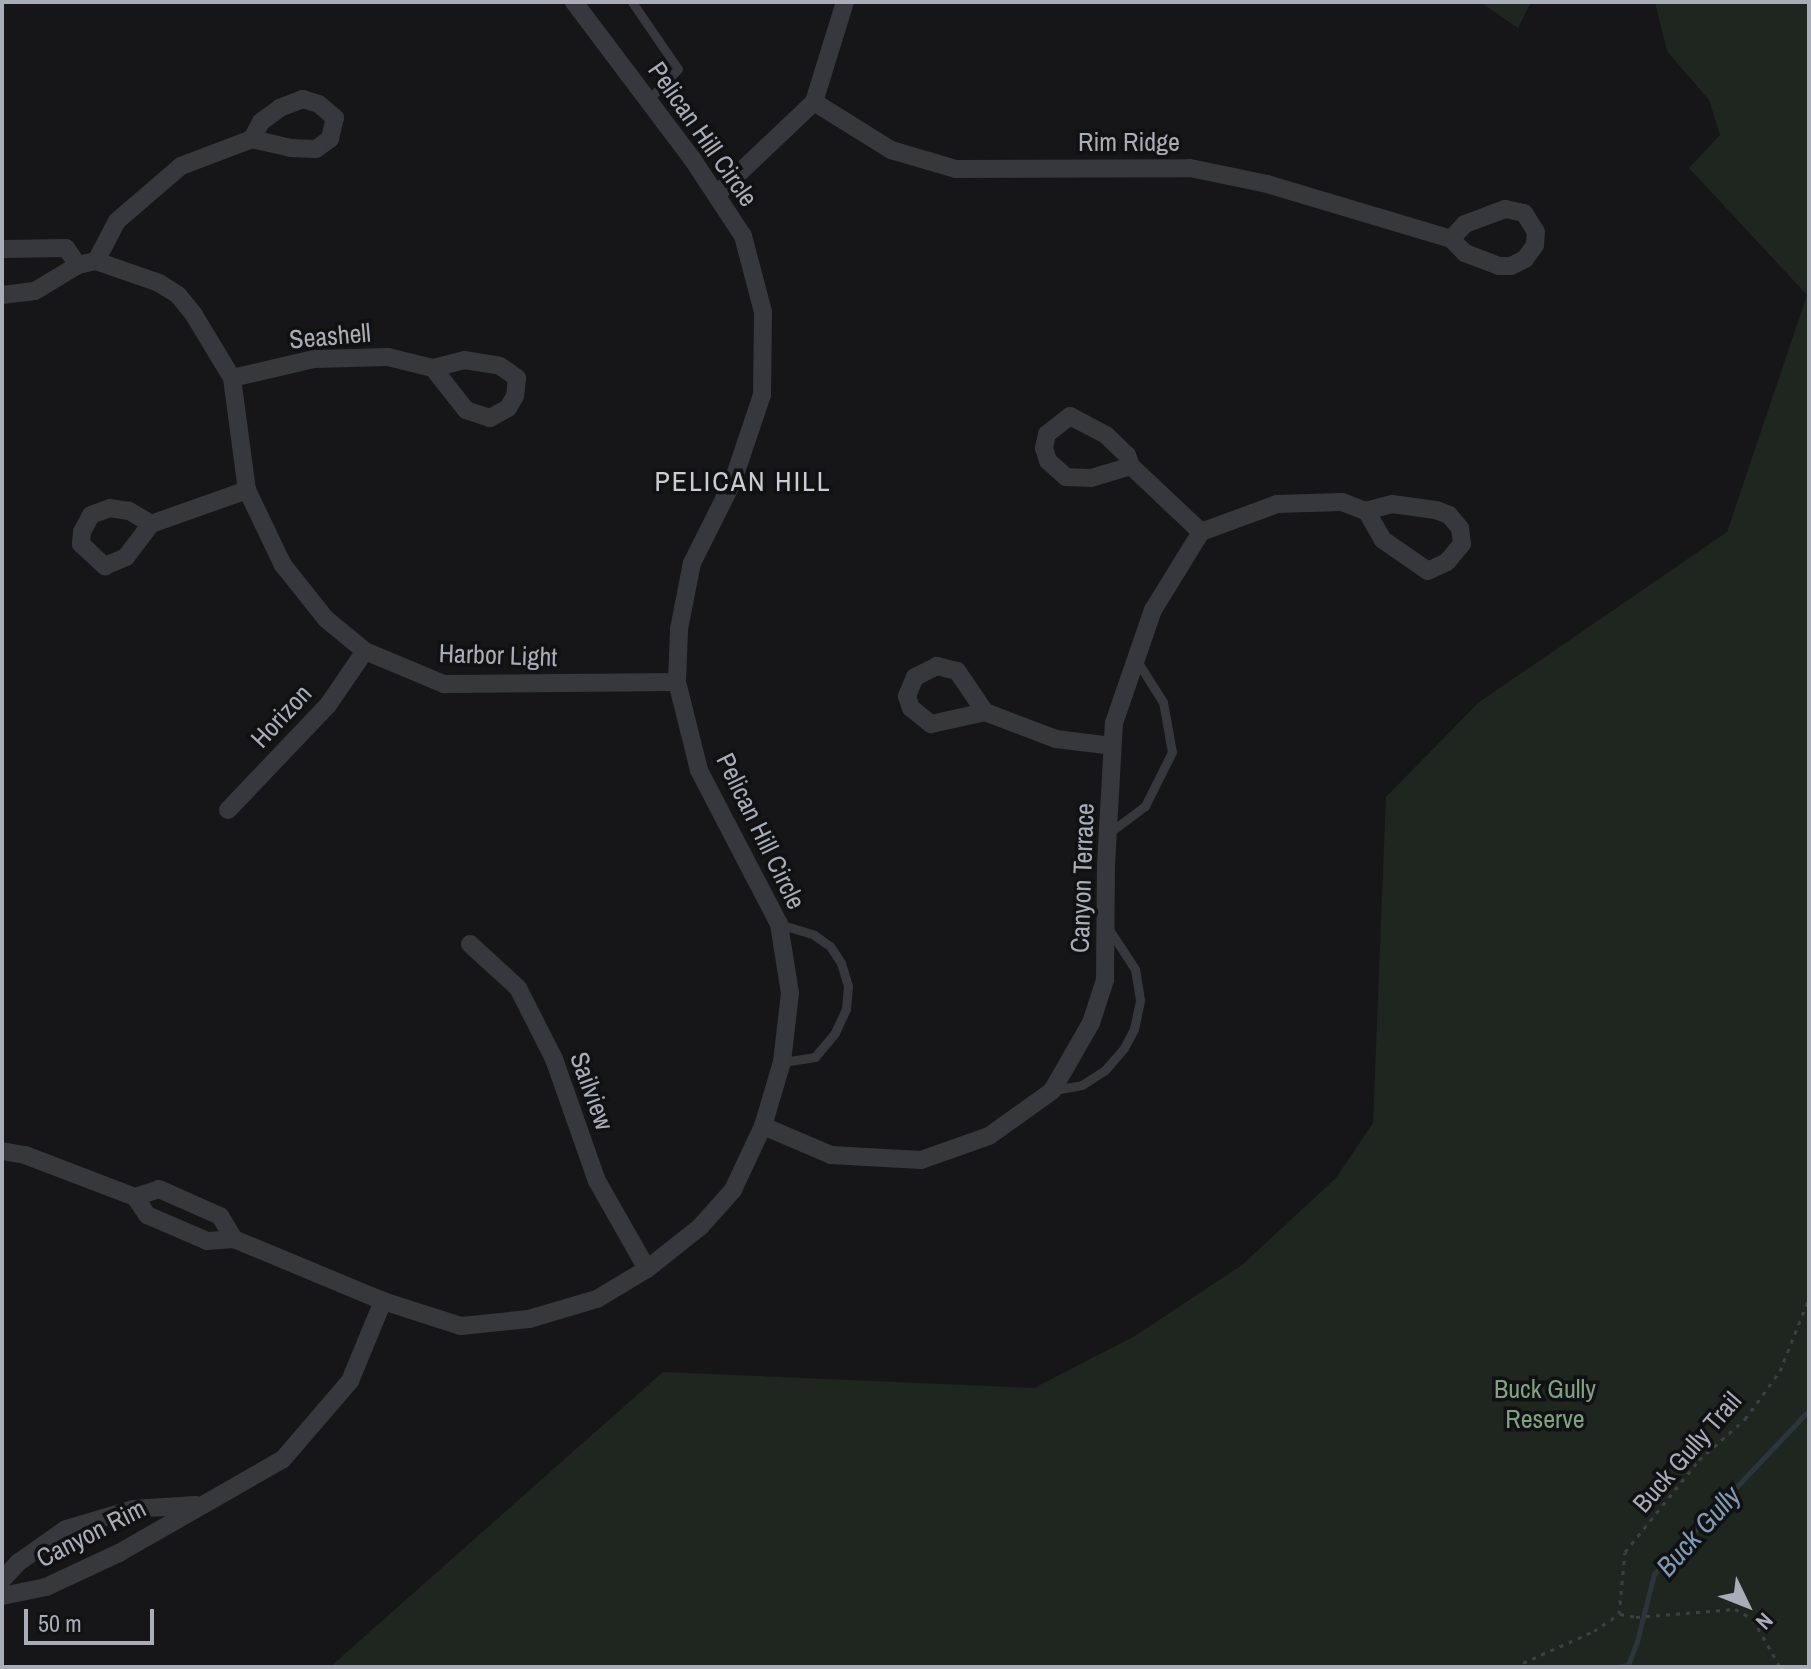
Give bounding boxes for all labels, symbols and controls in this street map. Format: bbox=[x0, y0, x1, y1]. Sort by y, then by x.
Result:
street label: Pelican Hill Circle bbox=[642, 56, 764, 212]
street label: Rim Ridge bbox=[1078, 126, 1180, 158]
street label: Seashell bbox=[288, 317, 372, 355]
district label: PELICAN HILL bbox=[654, 464, 832, 498]
street label: Harbor Light bbox=[438, 637, 558, 673]
street label: Horizon bbox=[244, 678, 318, 754]
street label: Pelican Hill Circle bbox=[710, 748, 812, 914]
street label: Canyon Terrace bbox=[1064, 802, 1100, 954]
street label: Sailview bbox=[564, 1048, 620, 1134]
park label: Buck Gully Reserve bbox=[1494, 1373, 1596, 1434]
street label: Buck Gully Trail bbox=[1626, 1385, 1748, 1519]
water label: Buck Gully bbox=[1649, 1479, 1747, 1583]
street label: Canyon Rim bbox=[31, 1492, 151, 1574]
north arrow bbox=[1707, 1565, 1787, 1645]
scale bar bbox=[28, 1593, 158, 1643]
text: N bbox=[1749, 1606, 1780, 1636]
text: 50 m bbox=[38, 1607, 82, 1639]

